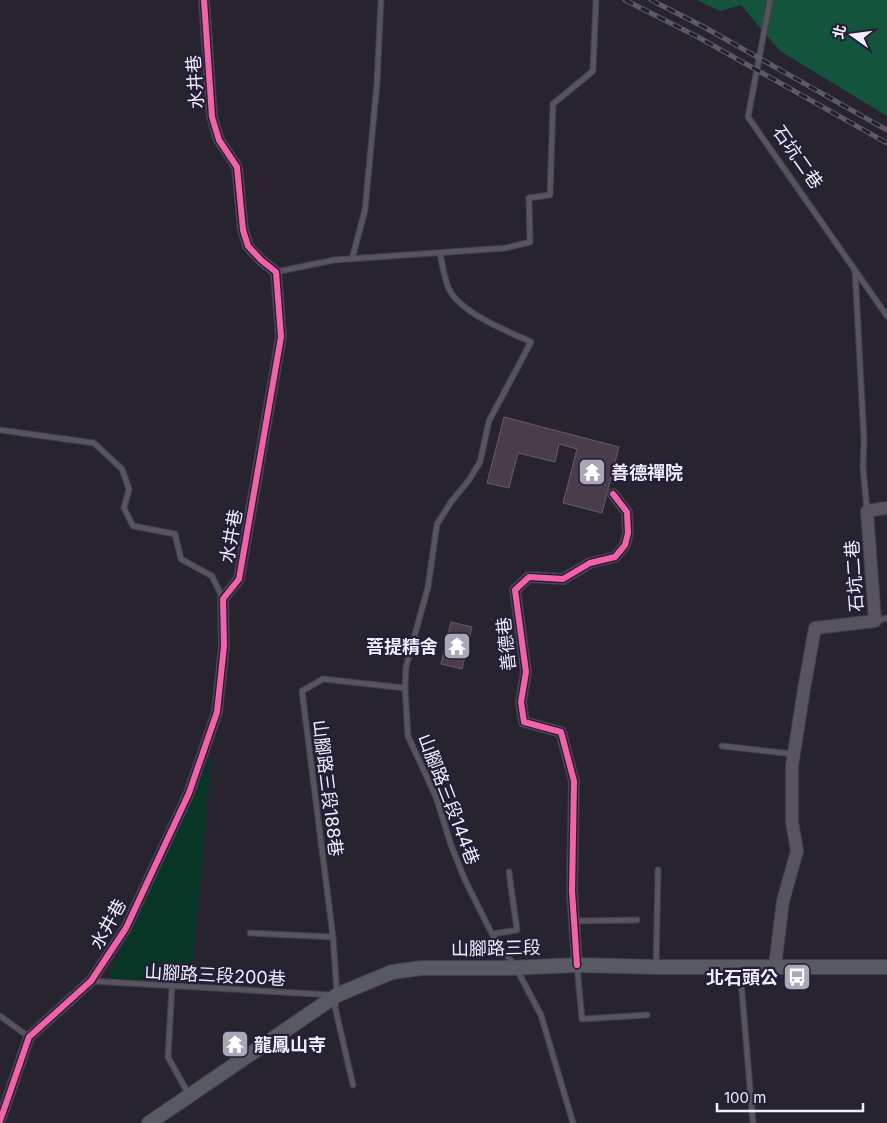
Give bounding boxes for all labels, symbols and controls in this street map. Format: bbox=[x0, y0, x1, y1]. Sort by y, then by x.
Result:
north arrow bbox=[827, 10, 877, 60]
text: 北 bbox=[829, 23, 849, 41]
street label: 水井巷 bbox=[183, 54, 207, 110]
street label: 石坑二巷 bbox=[769, 121, 827, 193]
temple icon: 善德禪院 bbox=[577, 457, 607, 487]
place label: 善德禪院 bbox=[611, 462, 683, 483]
street label: 水井巷 bbox=[216, 508, 246, 564]
street label: 石坑二巷 bbox=[841, 539, 867, 613]
street label: 善德巷 bbox=[493, 616, 519, 672]
temple icon: 菩提精舍 bbox=[442, 631, 472, 661]
place label: 菩提精舍 bbox=[366, 636, 438, 657]
street label: 山腳路三段188巷 bbox=[309, 718, 347, 858]
street label: 山腳路三段144巷 bbox=[414, 731, 484, 867]
street label: 水井巷 bbox=[86, 895, 130, 953]
street label: 山腳路三段 bbox=[451, 937, 541, 959]
street label: 山腳路三段200巷 bbox=[144, 961, 286, 989]
bus stop icon: 北石頭公 bbox=[782, 962, 812, 992]
place label: 北石頭公 bbox=[706, 967, 778, 988]
temple icon: 龍鳳山寺 bbox=[220, 1029, 250, 1059]
place label: 龍鳳山寺 bbox=[254, 1034, 326, 1055]
scale bar bbox=[717, 1080, 863, 1112]
text: 100 m bbox=[724, 1088, 766, 1107]

